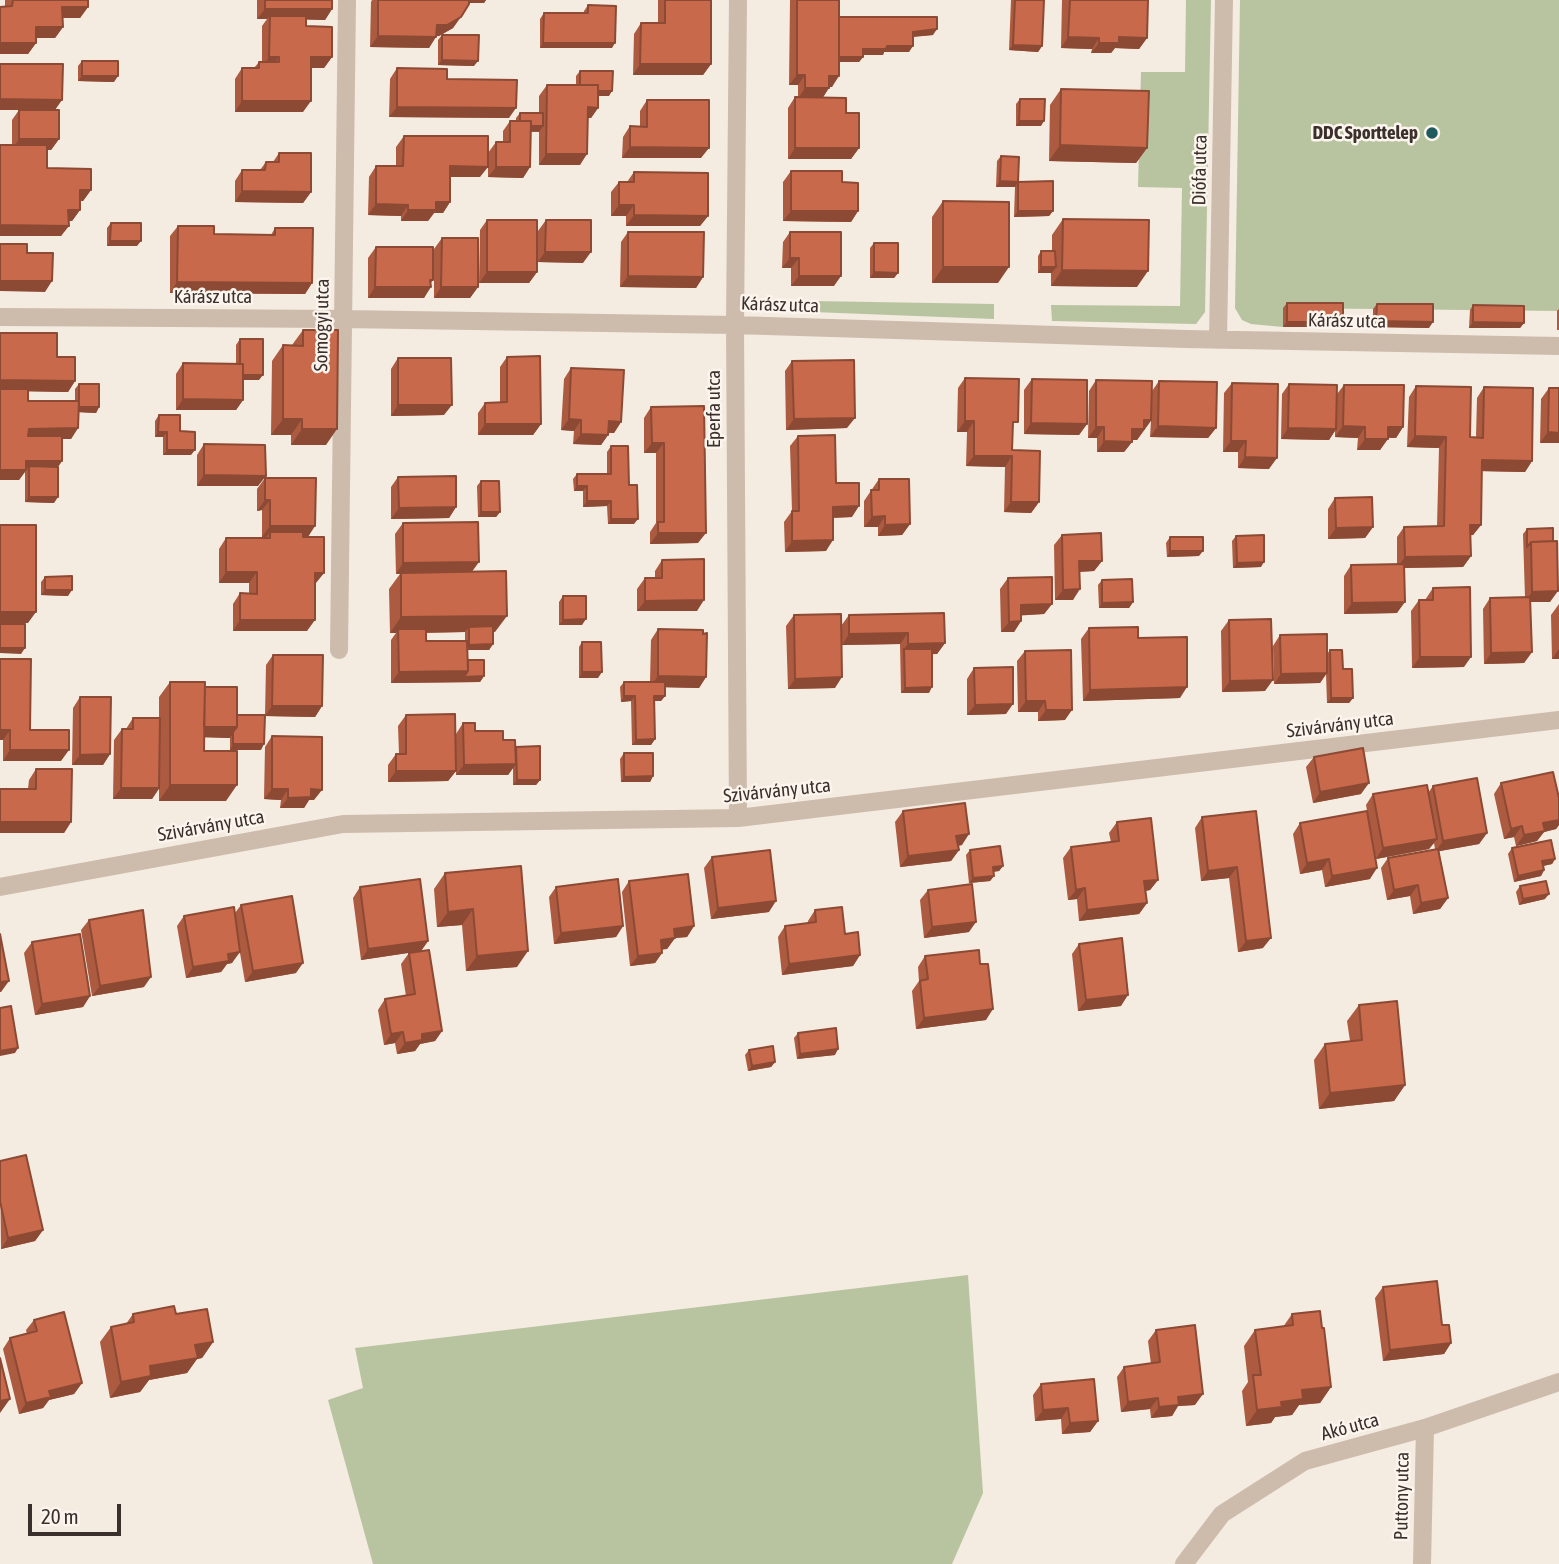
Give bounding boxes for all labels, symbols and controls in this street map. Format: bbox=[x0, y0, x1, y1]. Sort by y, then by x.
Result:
place label: DDC Sporttelep bbox=[1312, 122, 1418, 144]
marker: DDC Sporttelep bbox=[1424, 125, 1440, 141]
street label: Diófa utca bbox=[1188, 134, 1212, 206]
street label: Somogyi utca bbox=[310, 278, 334, 372]
street label: Kárász utca bbox=[174, 286, 252, 308]
street label: Kárász utca bbox=[740, 292, 820, 318]
street label: Kárász utca bbox=[1308, 309, 1386, 333]
street label: Eperfa utca bbox=[703, 370, 725, 448]
street label: Szivárvány utca bbox=[1285, 707, 1395, 743]
street label: Szivárvány utca bbox=[722, 774, 832, 808]
street label: Szivárvány utca bbox=[156, 805, 266, 847]
street label: Akó utca bbox=[1318, 1408, 1382, 1446]
street label: Puttony utca bbox=[1390, 1452, 1414, 1540]
scale bar bbox=[32, 1490, 124, 1534]
text: 20 m bbox=[41, 1504, 79, 1528]

